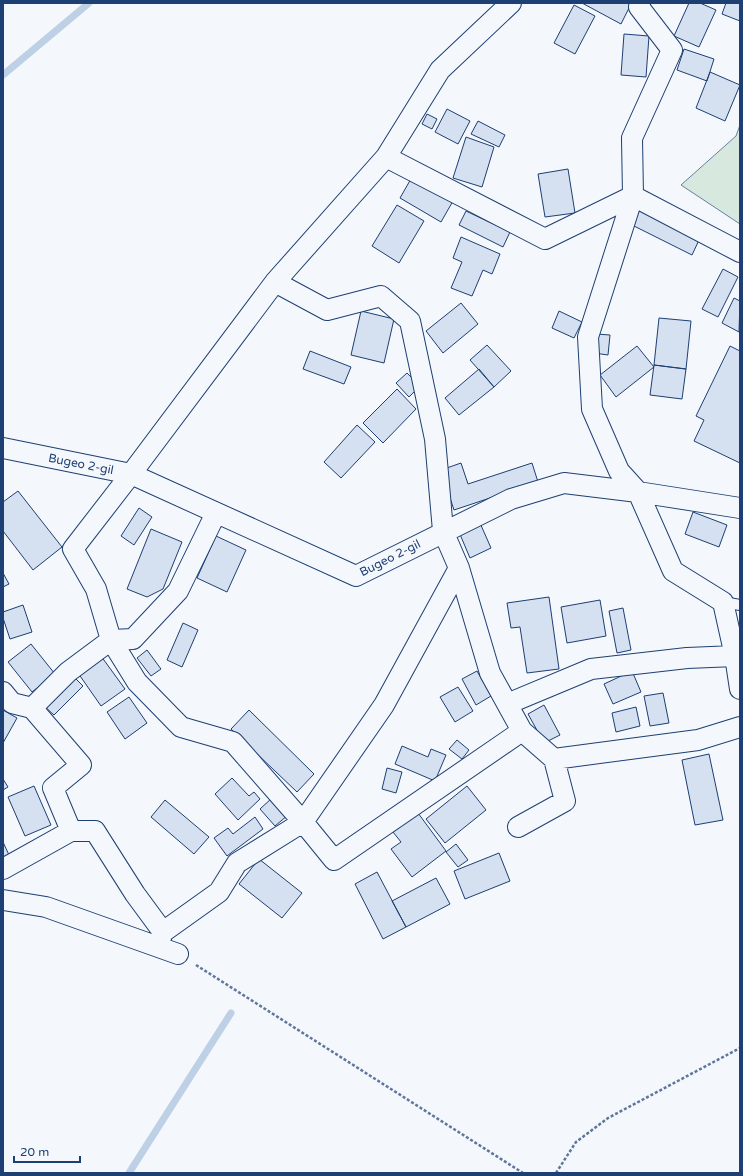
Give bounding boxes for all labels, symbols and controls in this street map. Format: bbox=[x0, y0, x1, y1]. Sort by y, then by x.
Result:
street label: Bugeo 2-gil bbox=[47, 451, 115, 477]
street label: Bugeo 2-gil bbox=[357, 537, 423, 579]
scale bar bbox=[14, 1138, 80, 1164]
text: 20 m bbox=[20, 1145, 49, 1159]

